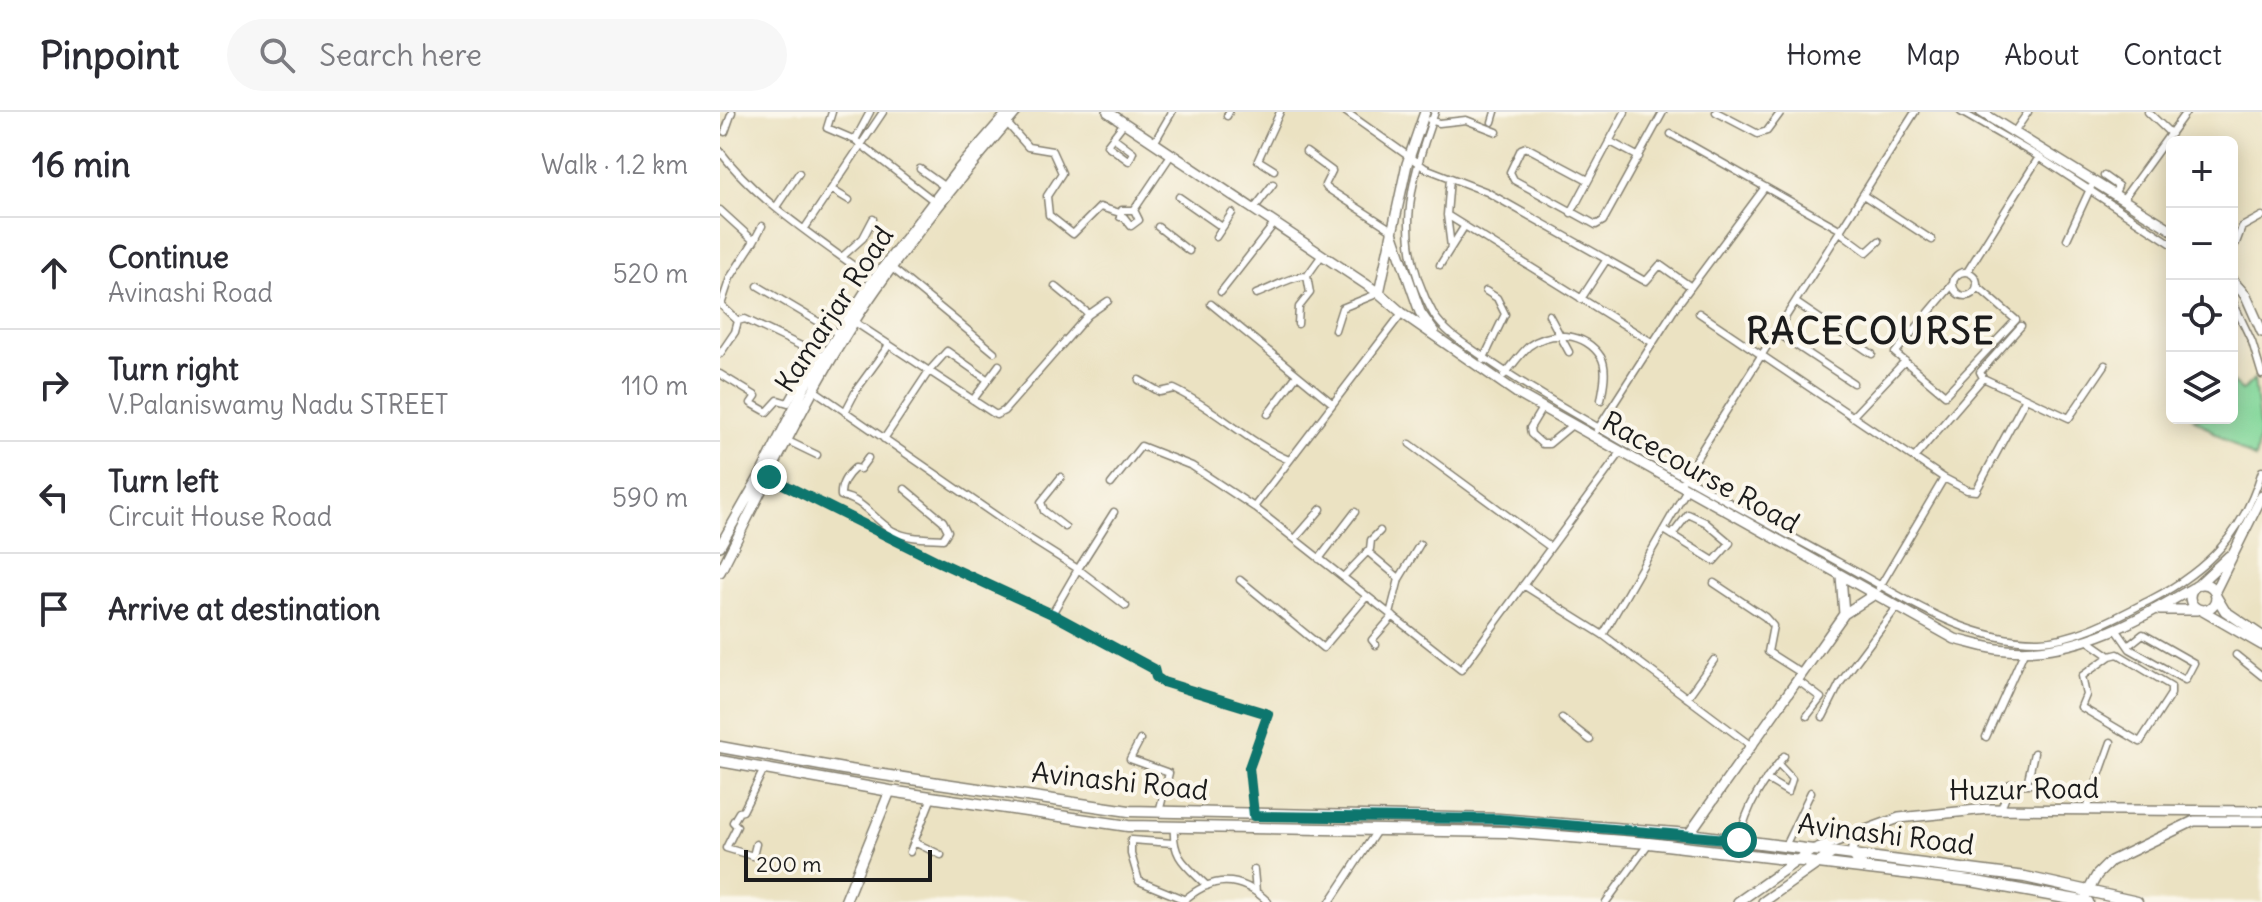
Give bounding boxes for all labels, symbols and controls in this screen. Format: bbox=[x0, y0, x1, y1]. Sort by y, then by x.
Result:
search box bbox=[227, 19, 787, 91]
text: Pinpoint bbox=[40, 32, 179, 79]
icon: search bbox=[255, 33, 299, 77]
text: Search here bbox=[319, 36, 482, 74]
text: Home bbox=[1786, 37, 1862, 73]
text: Map bbox=[1906, 37, 1960, 73]
text: About bbox=[2004, 37, 2079, 73]
text: Contact bbox=[2123, 37, 2222, 73]
map controls bbox=[2166, 136, 2238, 424]
button: + bbox=[2166, 136, 2238, 208]
text: 16 min bbox=[32, 143, 130, 186]
text: Walk · 1.2 km bbox=[541, 148, 688, 181]
button: − bbox=[2166, 208, 2238, 280]
street label: Kamarjar Road bbox=[767, 219, 901, 399]
text: Continue bbox=[108, 238, 229, 276]
icon: ahead bbox=[32, 251, 76, 295]
text: 520 m bbox=[613, 257, 688, 290]
text: Avinashi Road bbox=[108, 276, 273, 309]
button: locate bbox=[2166, 280, 2238, 352]
district label: RACECOURSE bbox=[1746, 309, 1996, 354]
text: Turn right bbox=[108, 350, 239, 388]
button: layers bbox=[2166, 352, 2238, 424]
icon: right bbox=[32, 363, 76, 407]
text: 110 m bbox=[621, 369, 688, 402]
text: V.Palaniswamy Nadu STREET bbox=[108, 388, 448, 421]
street label: Racecourse Road bbox=[1596, 403, 1806, 541]
route end bbox=[751, 459, 787, 495]
text: Turn left bbox=[108, 462, 219, 500]
icon: left bbox=[32, 475, 76, 519]
text: 590 m bbox=[612, 481, 688, 514]
text: Circuit House Road bbox=[108, 500, 332, 533]
icon: arrive bbox=[32, 587, 76, 631]
text: Arrive at destination bbox=[108, 590, 380, 628]
street label: Avinashi Road bbox=[1030, 754, 1210, 808]
street label: Huzur Road bbox=[1949, 770, 2099, 808]
street label: Avinashi Road bbox=[1796, 805, 1976, 863]
route start bbox=[1721, 822, 1757, 858]
scale bar bbox=[744, 846, 932, 882]
text: 200 m bbox=[756, 850, 822, 878]

